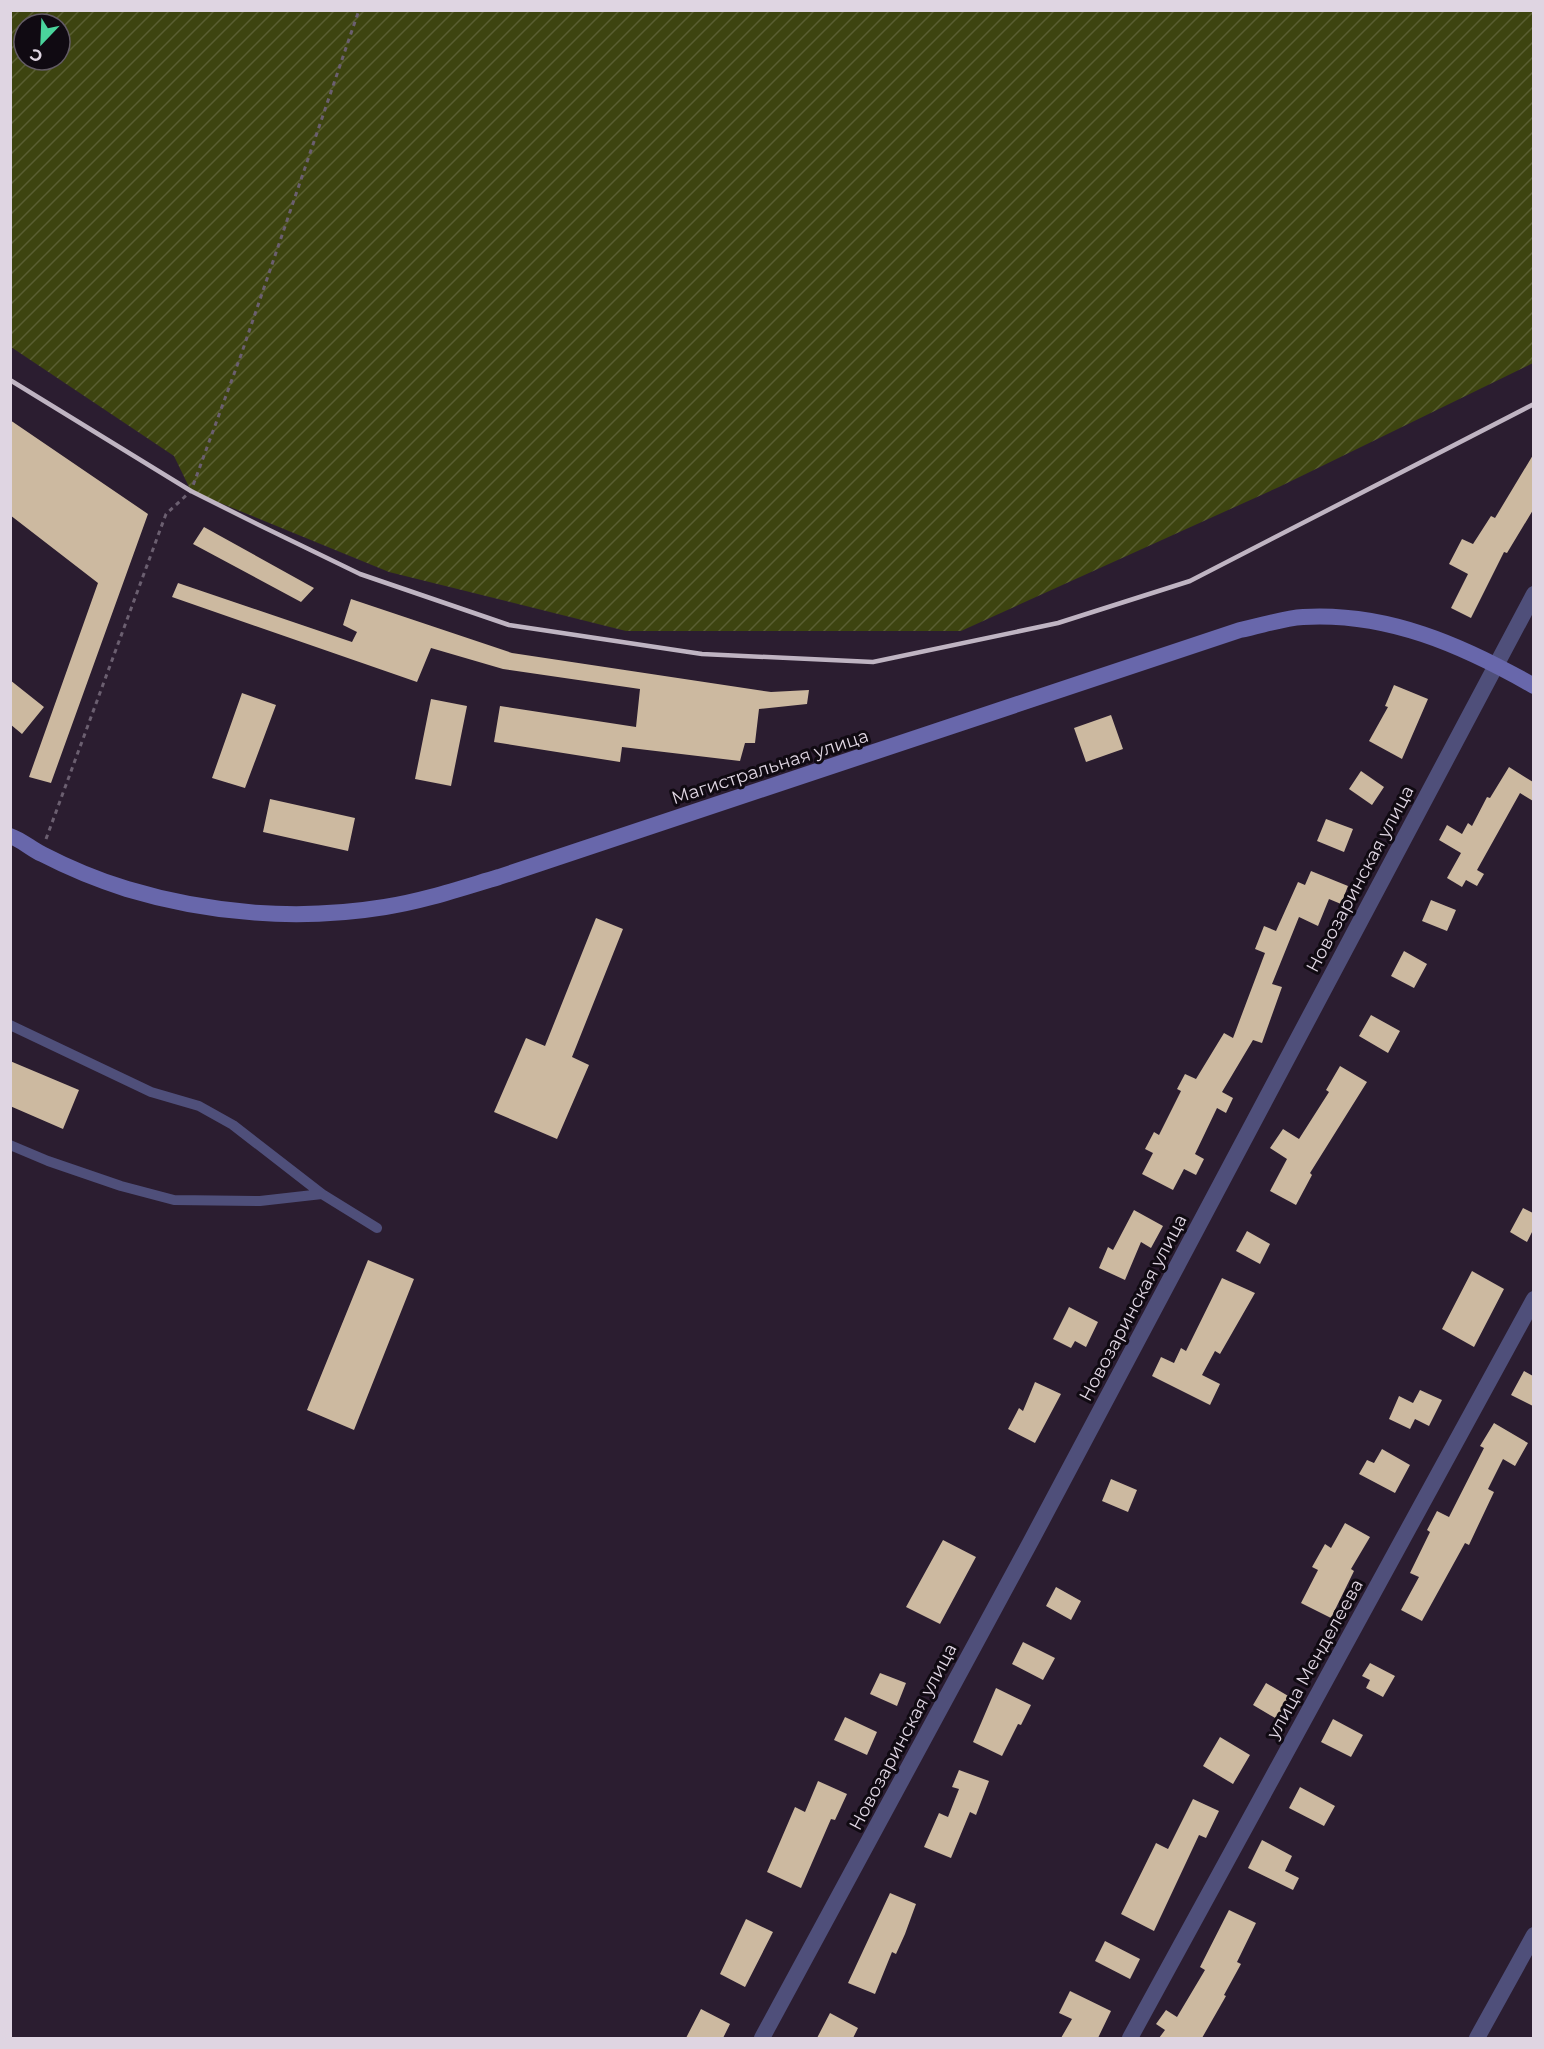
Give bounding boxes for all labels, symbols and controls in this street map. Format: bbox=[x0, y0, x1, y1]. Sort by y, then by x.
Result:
north arrow bbox=[12, 12, 72, 72]
text: С bbox=[27, 44, 45, 66]
street label: Магистральная улица bbox=[669, 725, 871, 809]
street label: Новозаринская улица bbox=[1301, 782, 1419, 976]
street label: Новозаринская улица bbox=[1074, 1211, 1192, 1405]
street label: улица Менделеева bbox=[1261, 1575, 1368, 1744]
street label: Новозаринская улица bbox=[844, 1640, 962, 1834]

